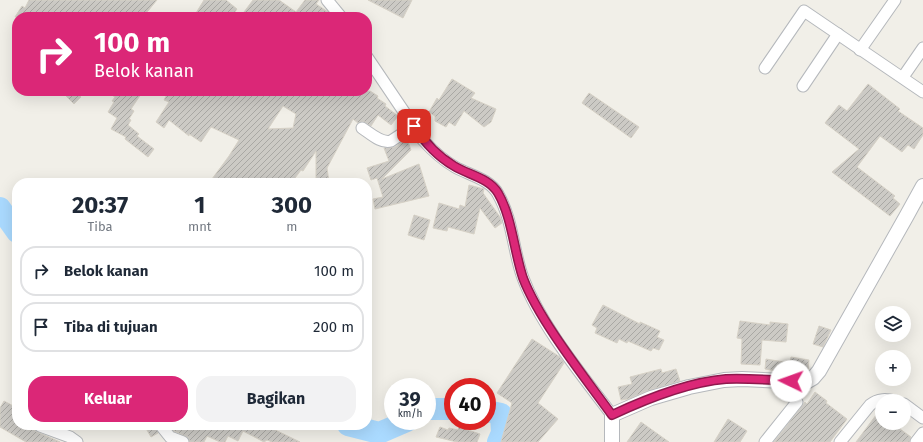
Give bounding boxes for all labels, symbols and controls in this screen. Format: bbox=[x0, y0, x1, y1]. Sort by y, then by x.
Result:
text: 100 m bbox=[94, 26, 170, 59]
icon: right bbox=[28, 28, 80, 80]
text: Belok kanan bbox=[94, 60, 194, 82]
pin bbox=[397, 109, 431, 143]
icon: arrive bbox=[403, 115, 425, 137]
text: 20:37 bbox=[72, 191, 128, 219]
text: 1 bbox=[194, 191, 205, 219]
text: 300 bbox=[271, 191, 312, 219]
text: Tiba bbox=[88, 219, 113, 234]
text: mnt bbox=[188, 219, 212, 234]
text: m bbox=[286, 219, 297, 234]
icon: right bbox=[30, 260, 52, 282]
text: Belok kanan bbox=[64, 262, 148, 280]
text: 100 m bbox=[314, 262, 354, 280]
map controls bbox=[875, 306, 911, 430]
button: layers bbox=[875, 306, 911, 342]
icon: arrive bbox=[30, 316, 52, 338]
text: Tiba di tujuan bbox=[64, 318, 158, 336]
text: 200 m bbox=[313, 318, 354, 336]
button: + bbox=[875, 350, 911, 386]
position arrow bbox=[770, 360, 812, 402]
button: Keluar bbox=[28, 376, 188, 422]
button: Bagikan bbox=[196, 376, 356, 422]
speed limit sign: 40 bbox=[444, 378, 496, 430]
text: 39 bbox=[399, 387, 421, 411]
button: − bbox=[875, 394, 911, 430]
text: km/h bbox=[398, 408, 422, 420]

